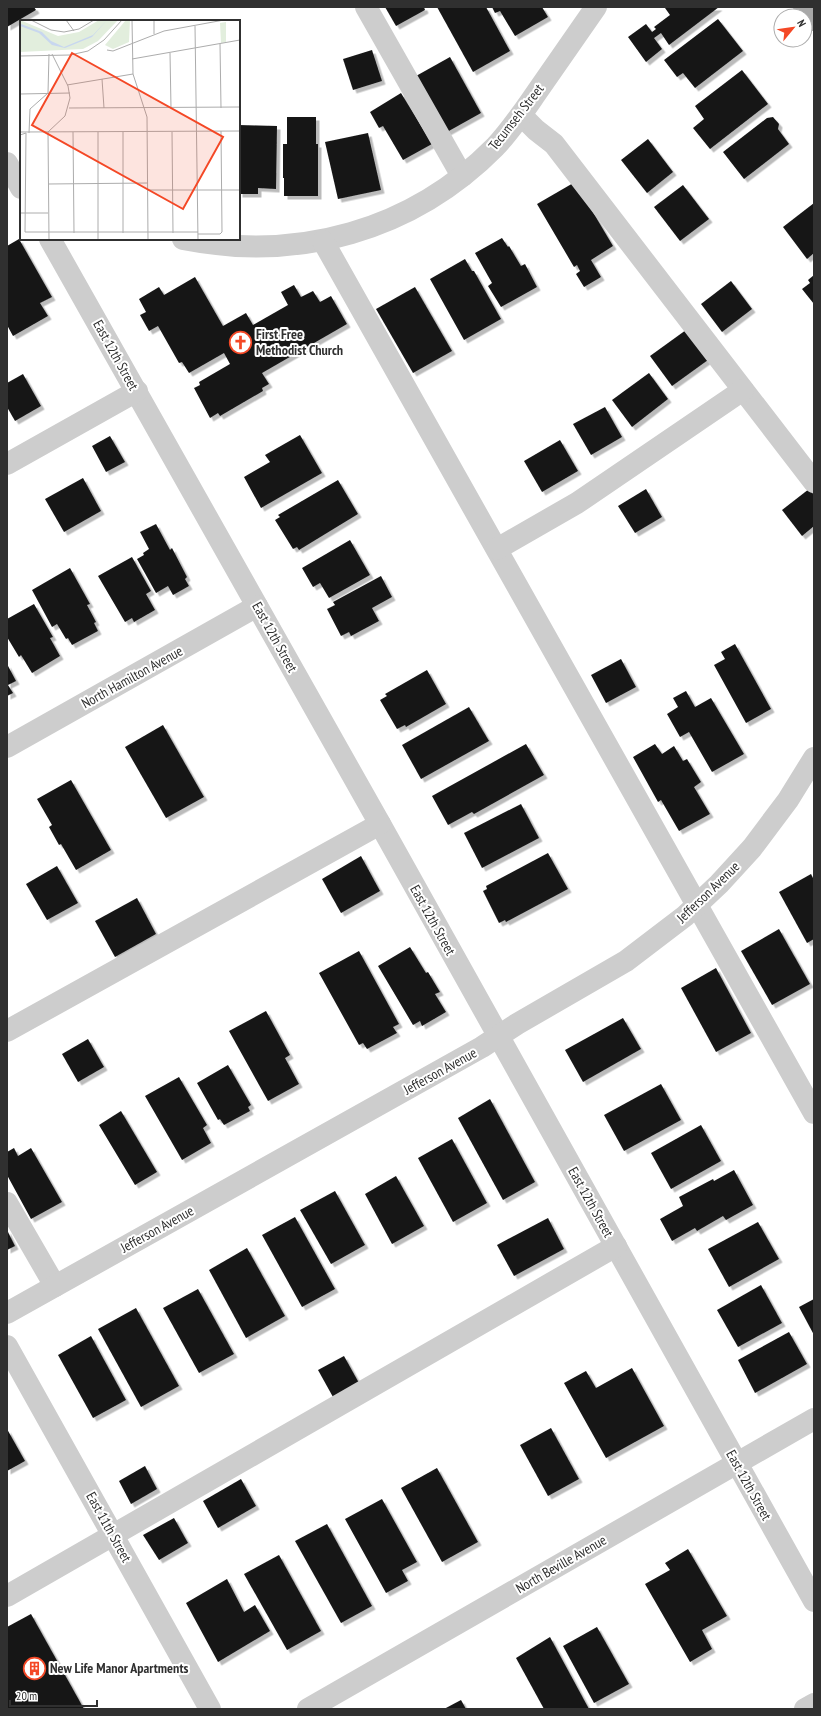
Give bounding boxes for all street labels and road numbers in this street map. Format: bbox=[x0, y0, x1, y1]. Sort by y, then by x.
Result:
street label: Tecumseh Street bbox=[484, 80, 548, 154]
street label: East 12th Street bbox=[89, 317, 143, 393]
street label: East 12th Street bbox=[248, 599, 302, 675]
street label: North Hamilton Avenue bbox=[78, 642, 186, 712]
street label: Jefferson Avenue bbox=[672, 857, 743, 927]
street label: East 12th Street bbox=[406, 882, 460, 958]
street label: Jefferson Avenue bbox=[399, 1043, 480, 1099]
street label: East 12th Street bbox=[564, 1164, 618, 1240]
street label: Jefferson Avenue bbox=[116, 1201, 197, 1257]
street label: East 12th Street bbox=[722, 1447, 776, 1523]
street label: East 11th Street bbox=[82, 1489, 136, 1565]
street label: North Beville Avenue bbox=[512, 1531, 610, 1597]

